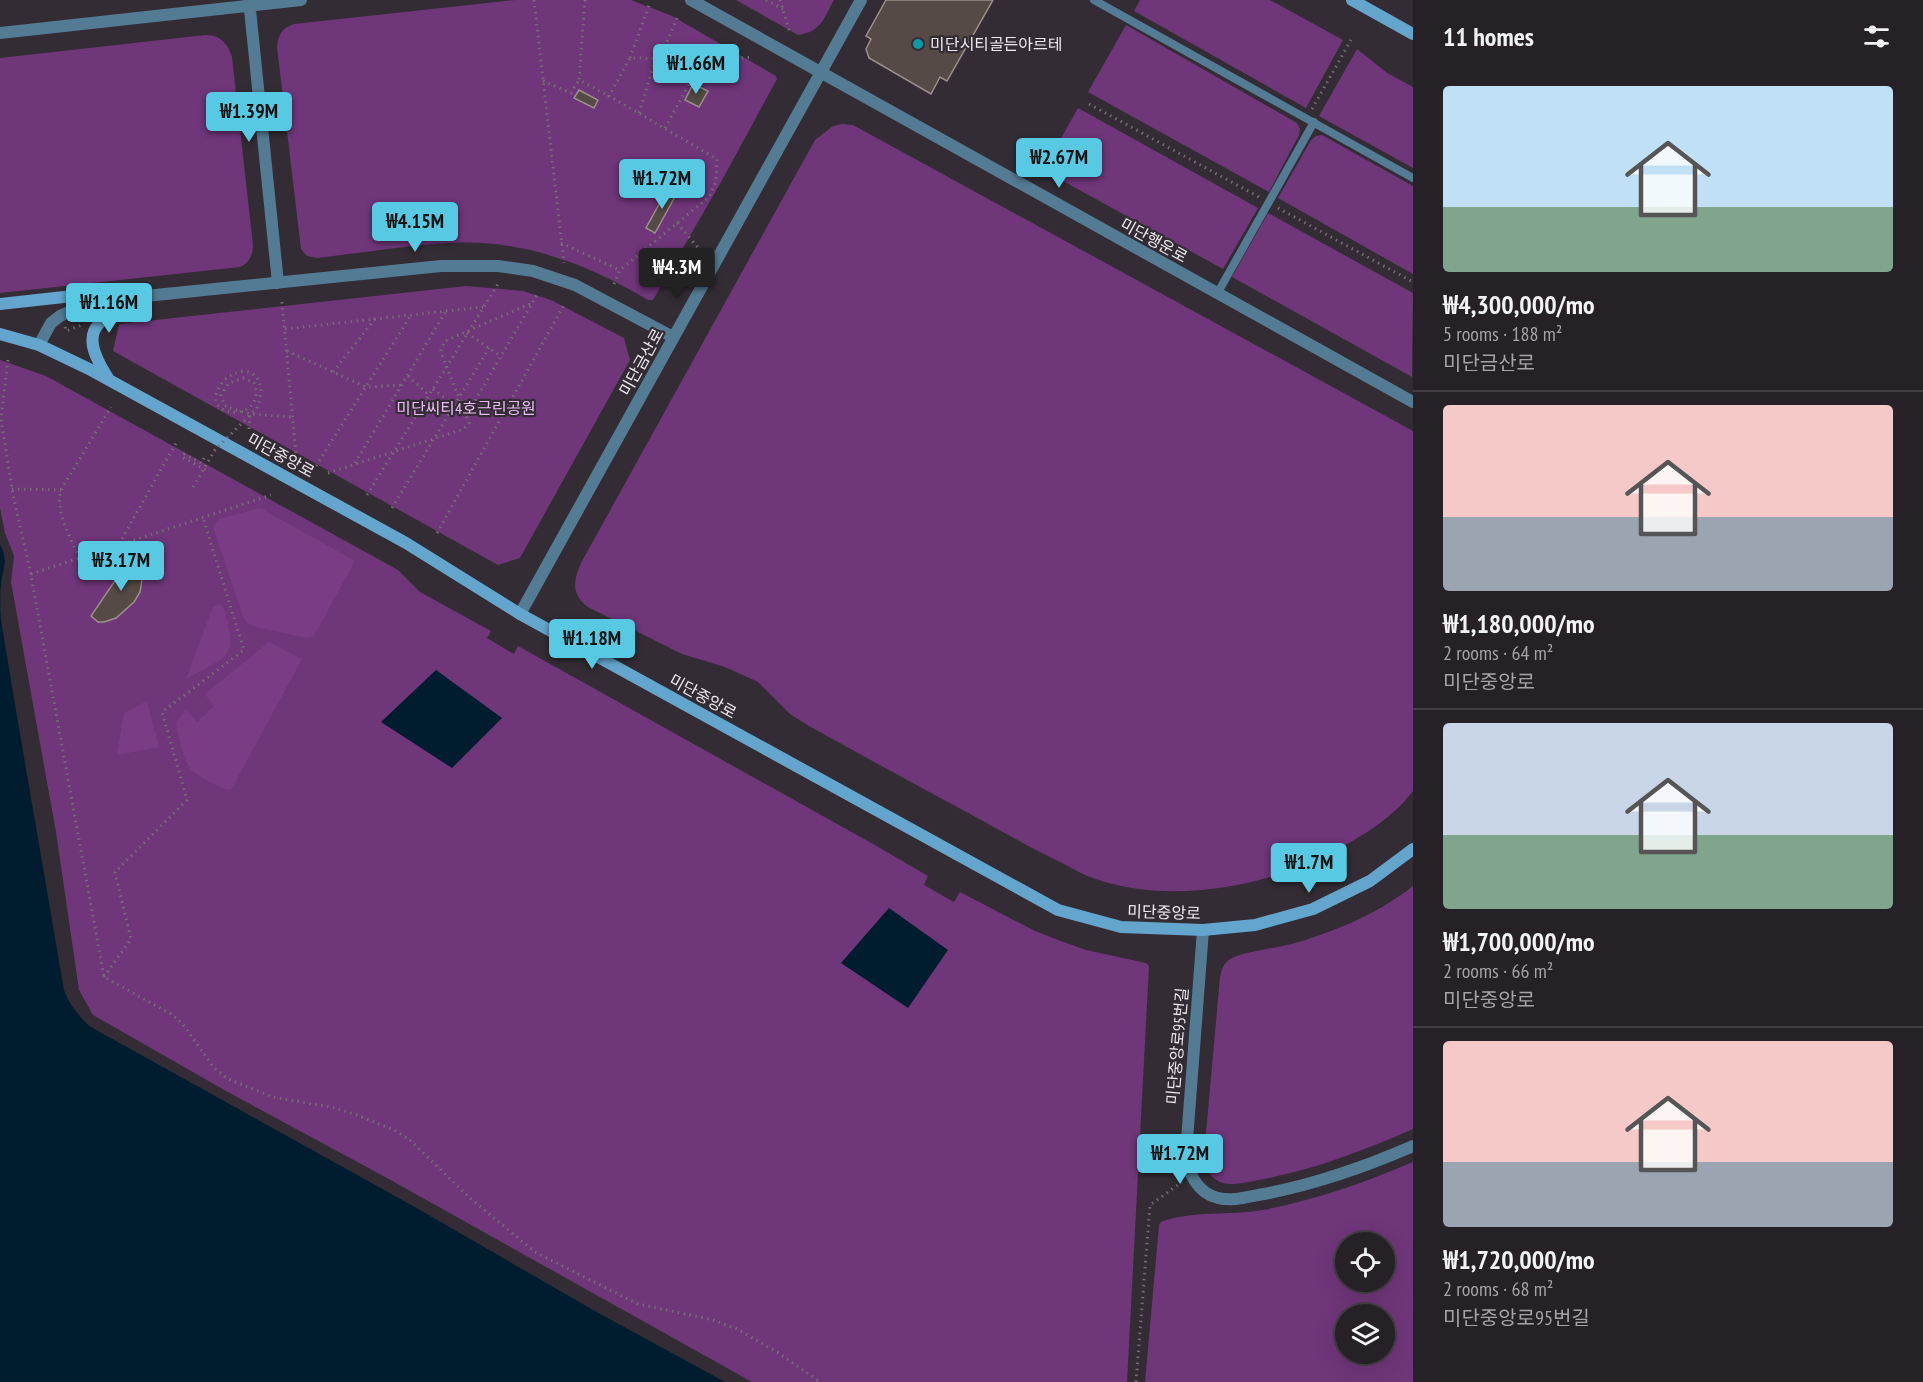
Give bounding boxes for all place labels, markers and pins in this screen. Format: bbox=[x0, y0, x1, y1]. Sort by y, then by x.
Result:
place label: 미단시티골든아르테 bbox=[930, 34, 1062, 54]
marker: 미단시티골든아르테 bbox=[911, 37, 925, 51]
pin: ₩1.66M bbox=[647, 44, 745, 95]
pin: ₩1.39M bbox=[200, 92, 298, 143]
pin: ₩2.67M bbox=[1010, 138, 1108, 189]
pin: ₩1.72M bbox=[613, 159, 711, 210]
pin: ₩4.15M bbox=[366, 202, 464, 253]
pin: ₩4.3M bbox=[635, 248, 719, 299]
pin: ₩1.16M bbox=[60, 283, 158, 334]
pin: ₩3.17M bbox=[72, 541, 170, 592]
pin: ₩1.18M bbox=[543, 619, 641, 670]
pin: ₩1.7M bbox=[1267, 843, 1351, 894]
pin: ₩1.72M bbox=[1131, 1134, 1229, 1185]

